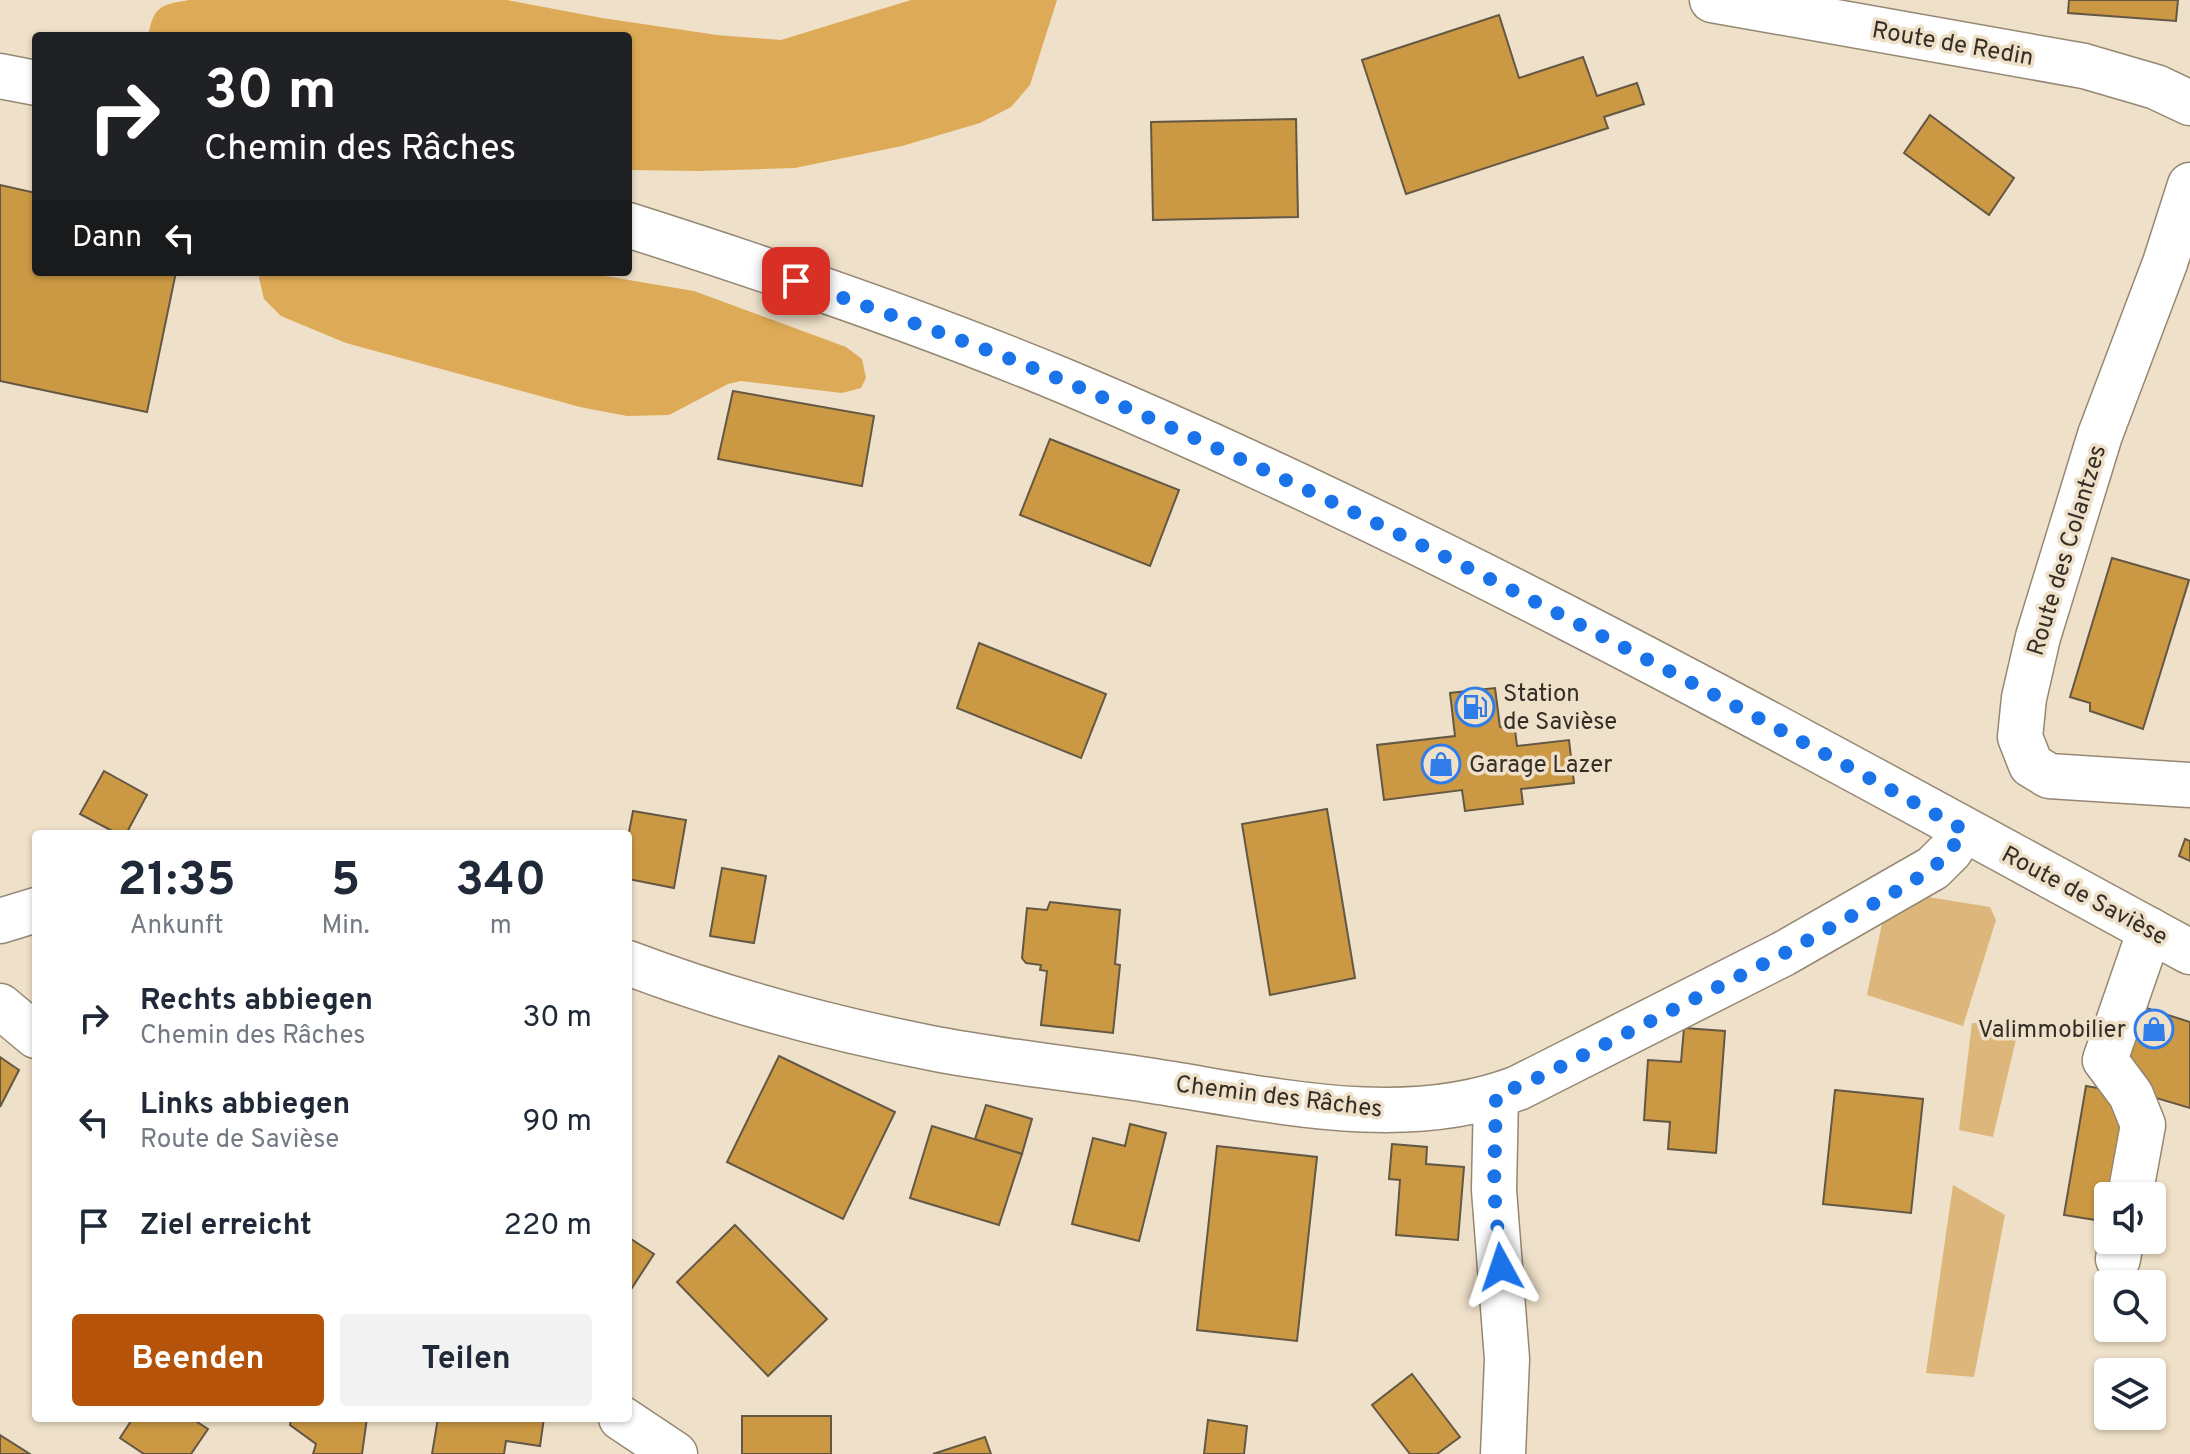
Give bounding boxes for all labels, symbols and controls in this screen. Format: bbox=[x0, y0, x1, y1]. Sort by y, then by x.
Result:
street label: Route de Redin bbox=[1870, 16, 2036, 74]
text: 30 m bbox=[204, 58, 337, 128]
icon: right bbox=[72, 64, 176, 168]
text: Chemin des Râches bbox=[204, 127, 516, 173]
icon: left bbox=[158, 216, 202, 260]
text: Dann bbox=[72, 220, 142, 257]
pin bbox=[762, 247, 830, 315]
icon: arrive bbox=[774, 259, 818, 303]
street label: Route des Colantzes bbox=[2022, 442, 2114, 660]
place label: Station de Savièse bbox=[1503, 680, 1617, 738]
fuel station icon: Station de Savièse bbox=[1454, 686, 1496, 728]
shop icon: Garage Lazer bbox=[1420, 743, 1462, 785]
place label: Garage Lazer bbox=[1469, 751, 1613, 781]
street label: Route de Savièse bbox=[1996, 840, 2172, 953]
text: 21:35 bbox=[118, 852, 236, 912]
text: 5 bbox=[331, 852, 360, 912]
text: 340 bbox=[455, 852, 546, 912]
text: Ankunft bbox=[130, 910, 224, 943]
text: Min. bbox=[321, 910, 370, 943]
text: m bbox=[490, 910, 512, 943]
text: Rechts abbiegen bbox=[140, 983, 373, 1020]
icon: right bbox=[72, 996, 116, 1040]
text: 30 m bbox=[523, 1000, 592, 1037]
shop icon: Valimmobilier bbox=[2133, 1008, 2175, 1050]
place label: Valimmobilier bbox=[1978, 1016, 2126, 1046]
text: Chemin des Râches bbox=[140, 1020, 365, 1053]
street label: Chemin des Râches bbox=[1174, 1070, 1384, 1126]
text: Links abbiegen bbox=[140, 1087, 350, 1124]
icon: left bbox=[72, 1100, 116, 1144]
text: 90 m bbox=[523, 1104, 592, 1141]
text: Route de Savièse bbox=[140, 1124, 339, 1157]
map controls bbox=[2094, 1182, 2166, 1430]
button: sound bbox=[2094, 1182, 2166, 1254]
icon: arrive bbox=[72, 1204, 116, 1248]
text: Ziel erreicht bbox=[140, 1208, 312, 1245]
text: 220 m bbox=[504, 1208, 592, 1245]
position arrow bbox=[1459, 1225, 1543, 1309]
button: search bbox=[2094, 1270, 2166, 1342]
button: Beenden bbox=[72, 1314, 324, 1406]
button: Teilen bbox=[340, 1314, 592, 1406]
button: layers bbox=[2094, 1358, 2166, 1430]

